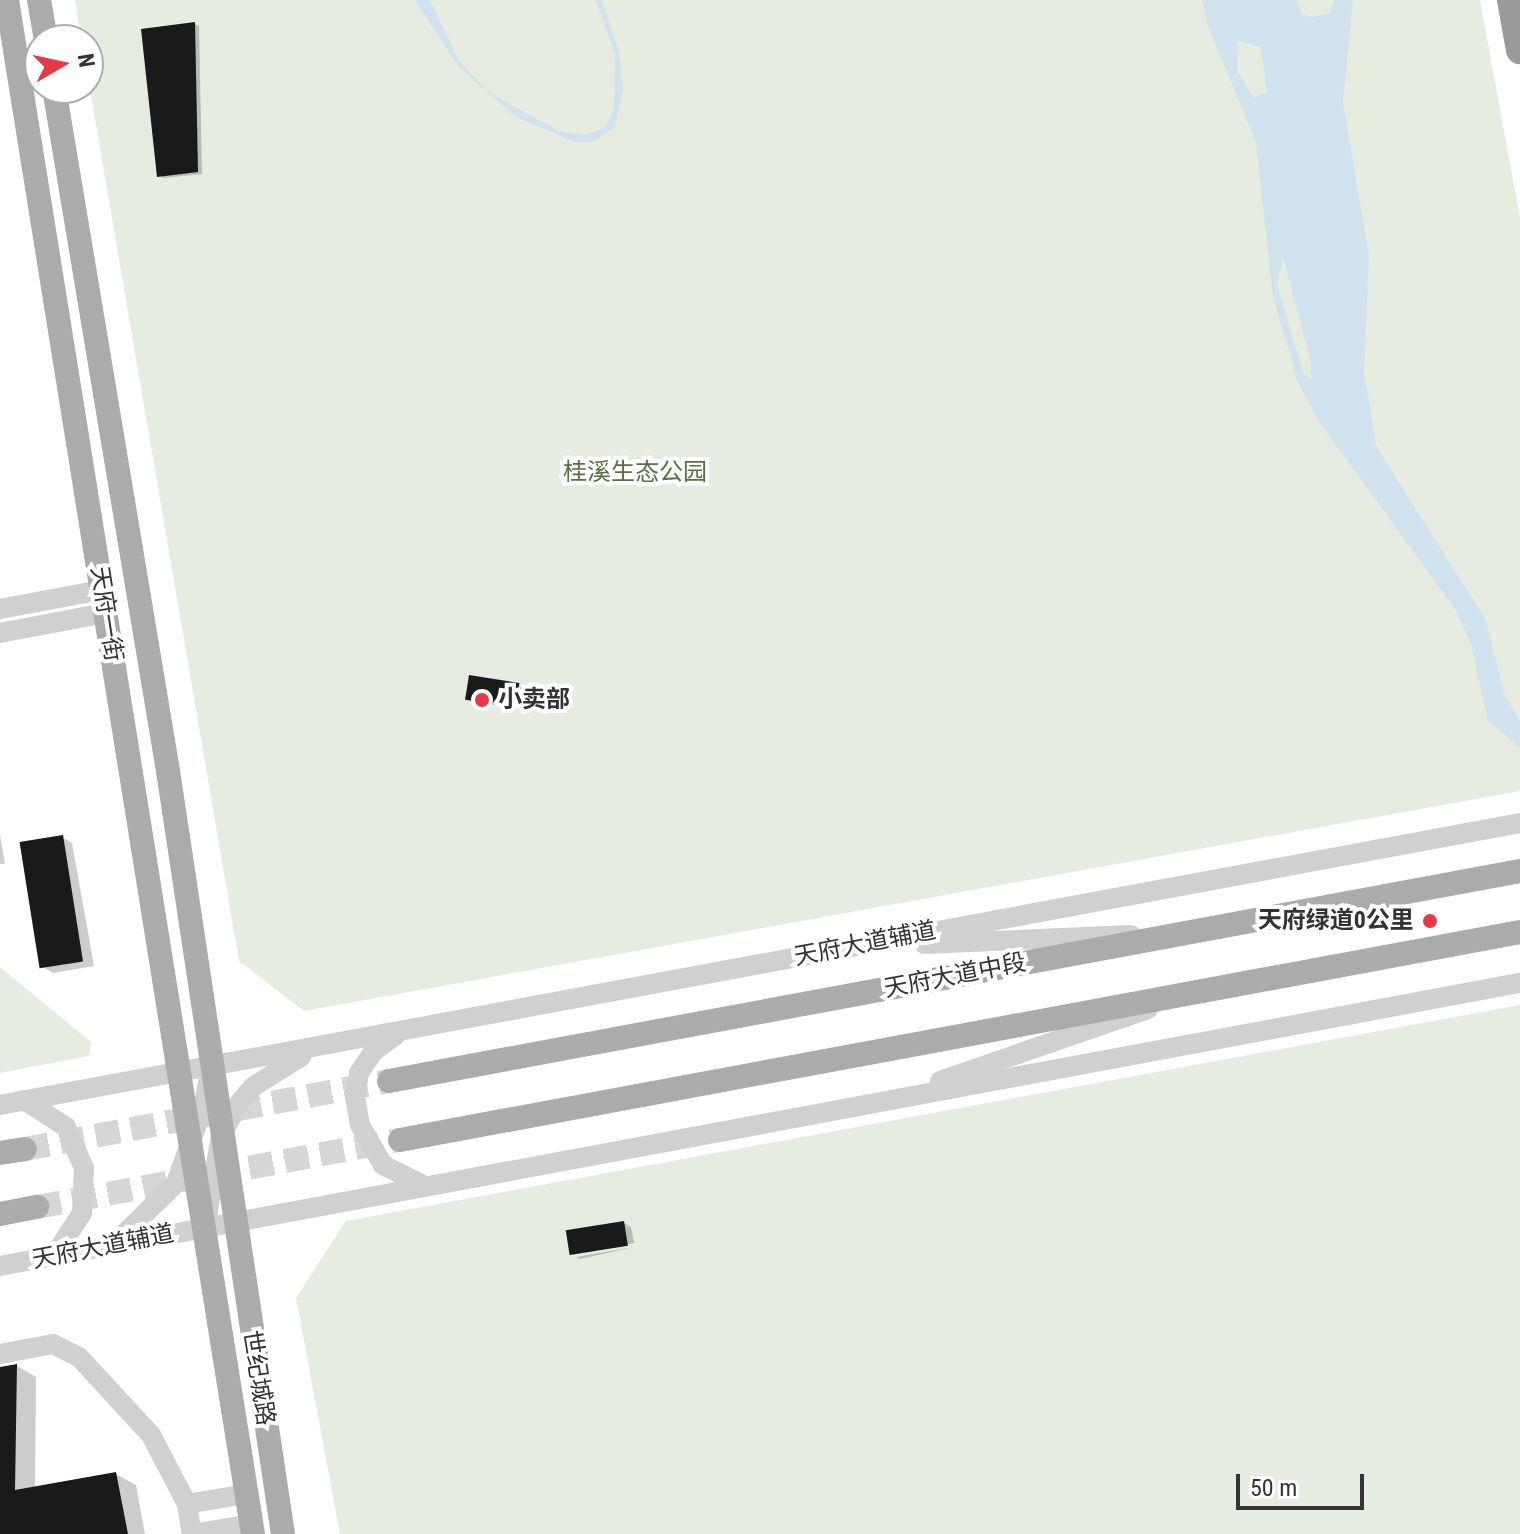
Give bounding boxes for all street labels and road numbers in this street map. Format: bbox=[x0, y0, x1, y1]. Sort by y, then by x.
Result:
street label: 天府一街 bbox=[84, 564, 128, 664]
street label: 天府大道辅道 bbox=[792, 916, 938, 972]
street label: 天府大道中段 bbox=[882, 948, 1028, 1004]
street label: 天府大道辅道 bbox=[30, 1219, 176, 1275]
street label: 世纪城路 bbox=[236, 1328, 280, 1428]

